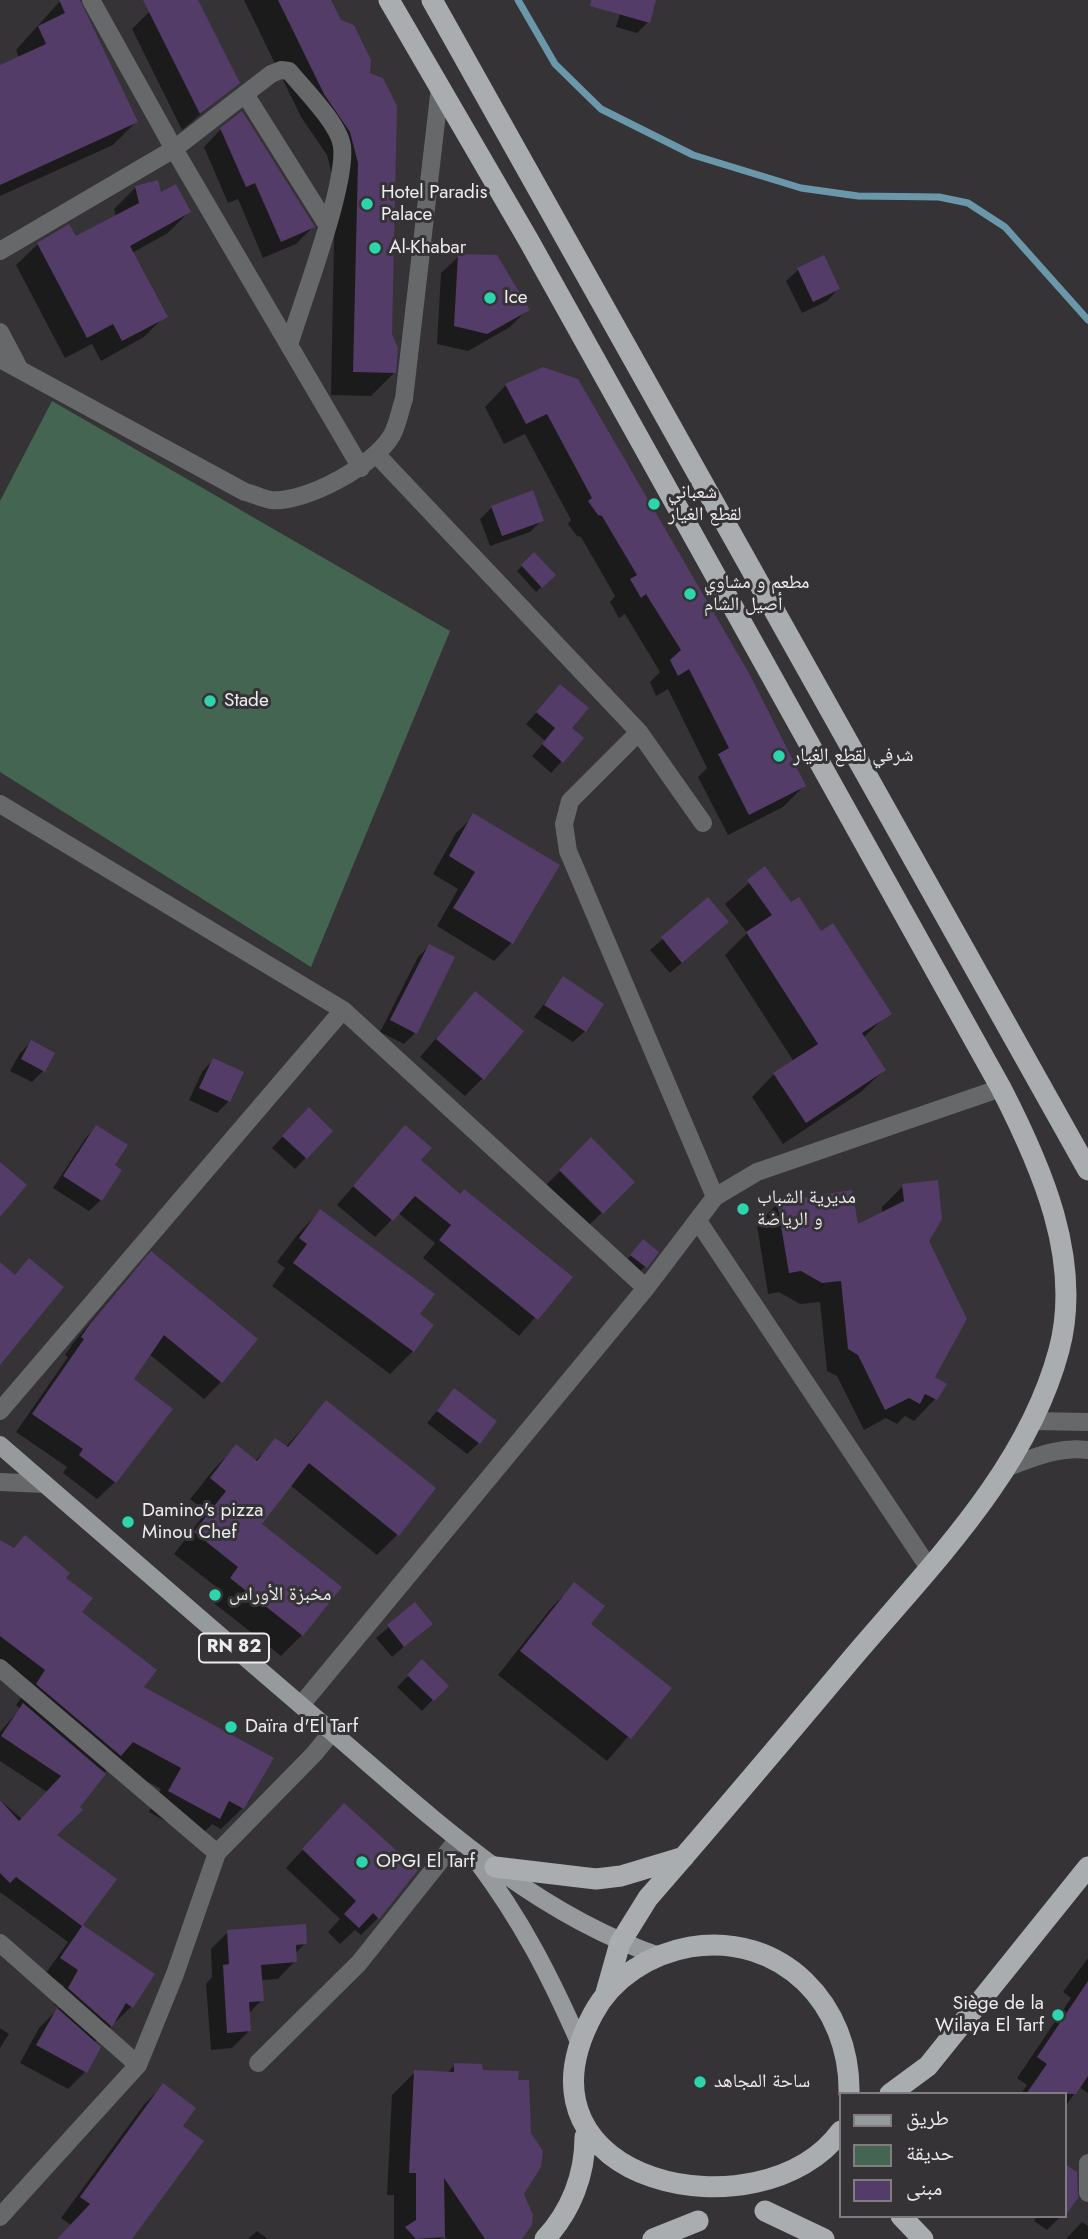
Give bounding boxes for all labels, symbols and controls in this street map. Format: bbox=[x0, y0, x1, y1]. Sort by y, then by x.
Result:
place label: Hotel Paradis Palace bbox=[381, 182, 487, 226]
marker: Hotel Paradis Palace bbox=[359, 196, 375, 212]
place label: Al-Khabar bbox=[389, 237, 466, 259]
marker: Al-Khabar bbox=[367, 240, 383, 256]
place label: Ice bbox=[504, 287, 528, 309]
marker: Ice bbox=[482, 290, 498, 306]
place label: شعباني لقطع الغيار bbox=[668, 482, 741, 526]
marker: شعباني لقطع الغيار bbox=[646, 496, 662, 512]
place label: مطعم و مشاوي أصيل الشام bbox=[704, 572, 810, 616]
marker: مطعم و مشاوي أصيل الشام bbox=[682, 586, 698, 602]
place label: Stade bbox=[224, 690, 269, 712]
marker: Stade bbox=[202, 693, 218, 709]
place label: شرفي لقطع الغيار bbox=[793, 745, 913, 767]
marker: شرفي لقطع الغيار bbox=[771, 748, 787, 764]
place label: مديرية الشباب و الرياضة bbox=[757, 1187, 856, 1231]
marker: مديرية الشباب و الرياضة bbox=[735, 1201, 751, 1217]
place label: Damino's pizza Minou Chef bbox=[142, 1500, 263, 1544]
marker: Damino's pizza Minou Chef bbox=[120, 1514, 136, 1530]
place label: مخبزة الأوراس bbox=[229, 1584, 331, 1606]
marker: مخبزة الأوراس bbox=[207, 1587, 223, 1603]
road number: RN 82 bbox=[199, 1633, 269, 1662]
place label: Daïra d'El Tarf bbox=[245, 1716, 358, 1738]
marker: Daïra d'El Tarf bbox=[223, 1719, 239, 1735]
place label: OPGI El Tarf bbox=[376, 1851, 475, 1873]
marker: OPGI El Tarf bbox=[354, 1854, 370, 1870]
place label: Siège de la Wilaya El Tarf bbox=[935, 1993, 1044, 2037]
marker: Siège de la Wilaya El Tarf bbox=[1050, 2007, 1066, 2023]
place label: ساحة المجاهد bbox=[714, 2071, 810, 2093]
marker: ساحة المجاهد bbox=[692, 2074, 708, 2090]
legend bbox=[839, 2092, 1067, 2218]
text: طريق bbox=[906, 2103, 949, 2133]
text: حديقة bbox=[906, 2138, 954, 2168]
text: مبنى bbox=[906, 2173, 942, 2203]

